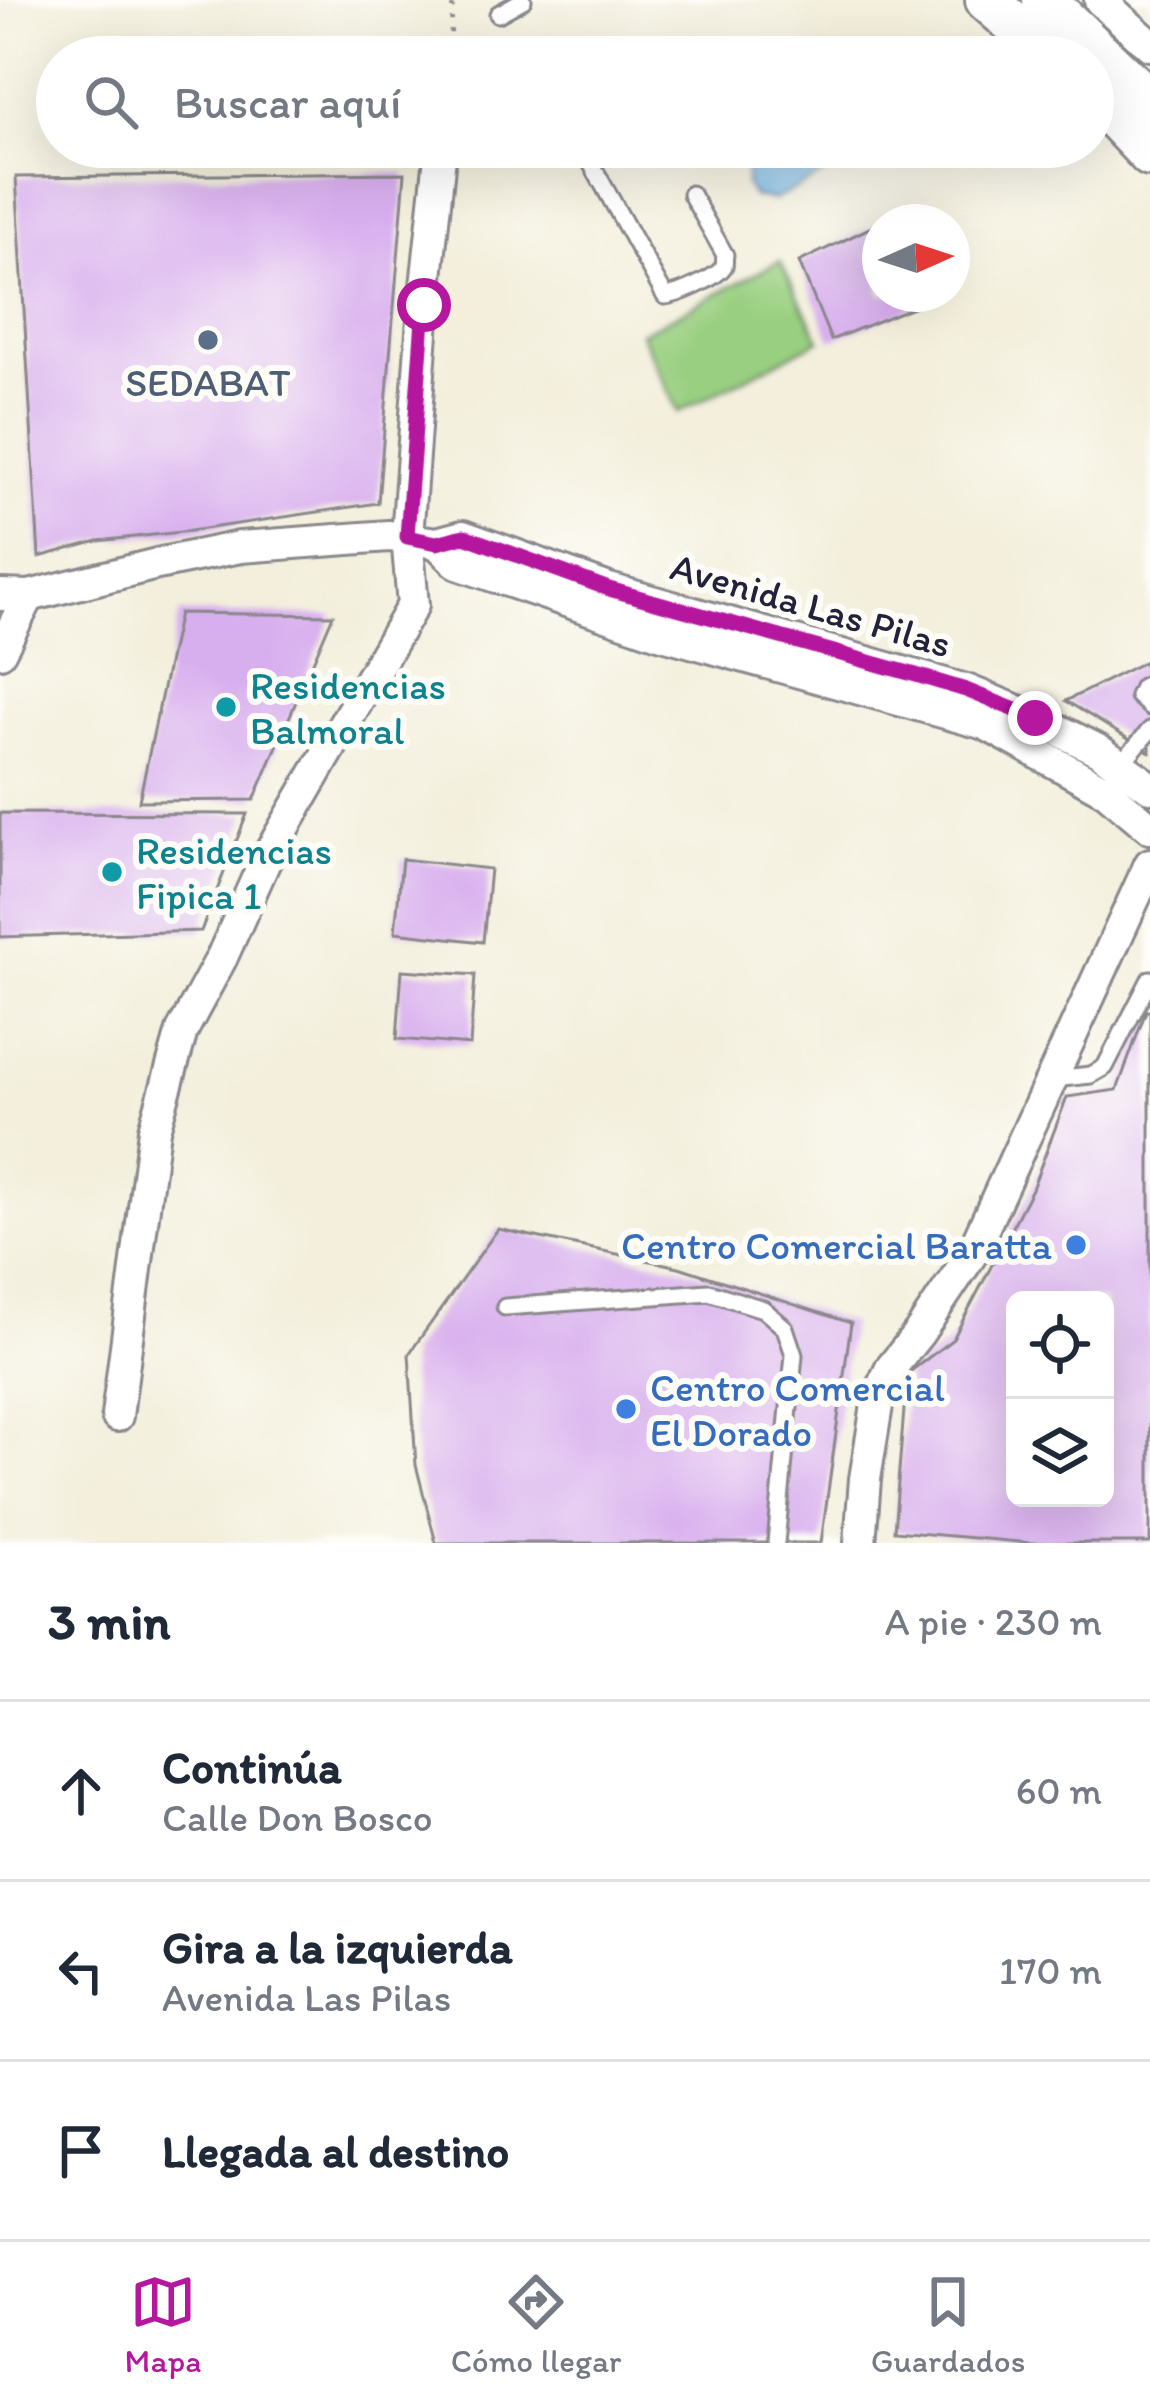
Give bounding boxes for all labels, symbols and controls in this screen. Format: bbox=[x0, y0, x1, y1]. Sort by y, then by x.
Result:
search box bbox=[36, 36, 1114, 168]
icon: search bbox=[78, 69, 144, 135]
text: Buscar aquí bbox=[174, 75, 401, 129]
north arrow bbox=[862, 204, 970, 312]
route start bbox=[397, 278, 451, 332]
marker: SEDABAT bbox=[195, 327, 221, 353]
place label: SEDABAT bbox=[125, 359, 291, 406]
street label: Avenida Las Pilas bbox=[665, 543, 957, 667]
place label: Residencias Balmoral bbox=[250, 662, 446, 754]
route end bbox=[1008, 691, 1062, 745]
marker: Residencias Balmoral bbox=[213, 694, 239, 720]
place label: Residencias Fipica 1 bbox=[136, 827, 332, 919]
marker: Residencias Fipica 1 bbox=[99, 859, 125, 885]
place label: Centro Comercial Baratta bbox=[621, 1222, 1052, 1269]
marker: Centro Comercial Baratta bbox=[1063, 1232, 1089, 1258]
map controls bbox=[1006, 1291, 1114, 1507]
button: locate bbox=[1006, 1291, 1114, 1399]
place label: Centro Comercial El Dorado bbox=[650, 1364, 945, 1456]
marker: Centro Comercial El Dorado bbox=[613, 1396, 639, 1422]
button: layers bbox=[1006, 1399, 1114, 1507]
text: 3 min bbox=[48, 1591, 170, 1652]
text: A pie · 230 m bbox=[885, 1598, 1102, 1645]
text: Continúa bbox=[162, 1740, 342, 1794]
icon: ahead bbox=[48, 1758, 114, 1824]
text: 60 m bbox=[1016, 1767, 1102, 1814]
text: Calle Don Bosco bbox=[162, 1794, 433, 1841]
text: Gira a la izquierda bbox=[162, 1920, 513, 1974]
icon: left bbox=[48, 1938, 114, 2004]
text: 170 m bbox=[999, 1947, 1102, 1994]
text: Avenida Las Pilas bbox=[162, 1974, 451, 2021]
icon: arrive bbox=[48, 2118, 114, 2184]
text: Llegada al destino bbox=[162, 2124, 509, 2178]
tab: Mapa bbox=[125, 2269, 201, 2380]
tab: Cómo llegar bbox=[451, 2269, 622, 2380]
tab: Guardados bbox=[871, 2269, 1025, 2380]

